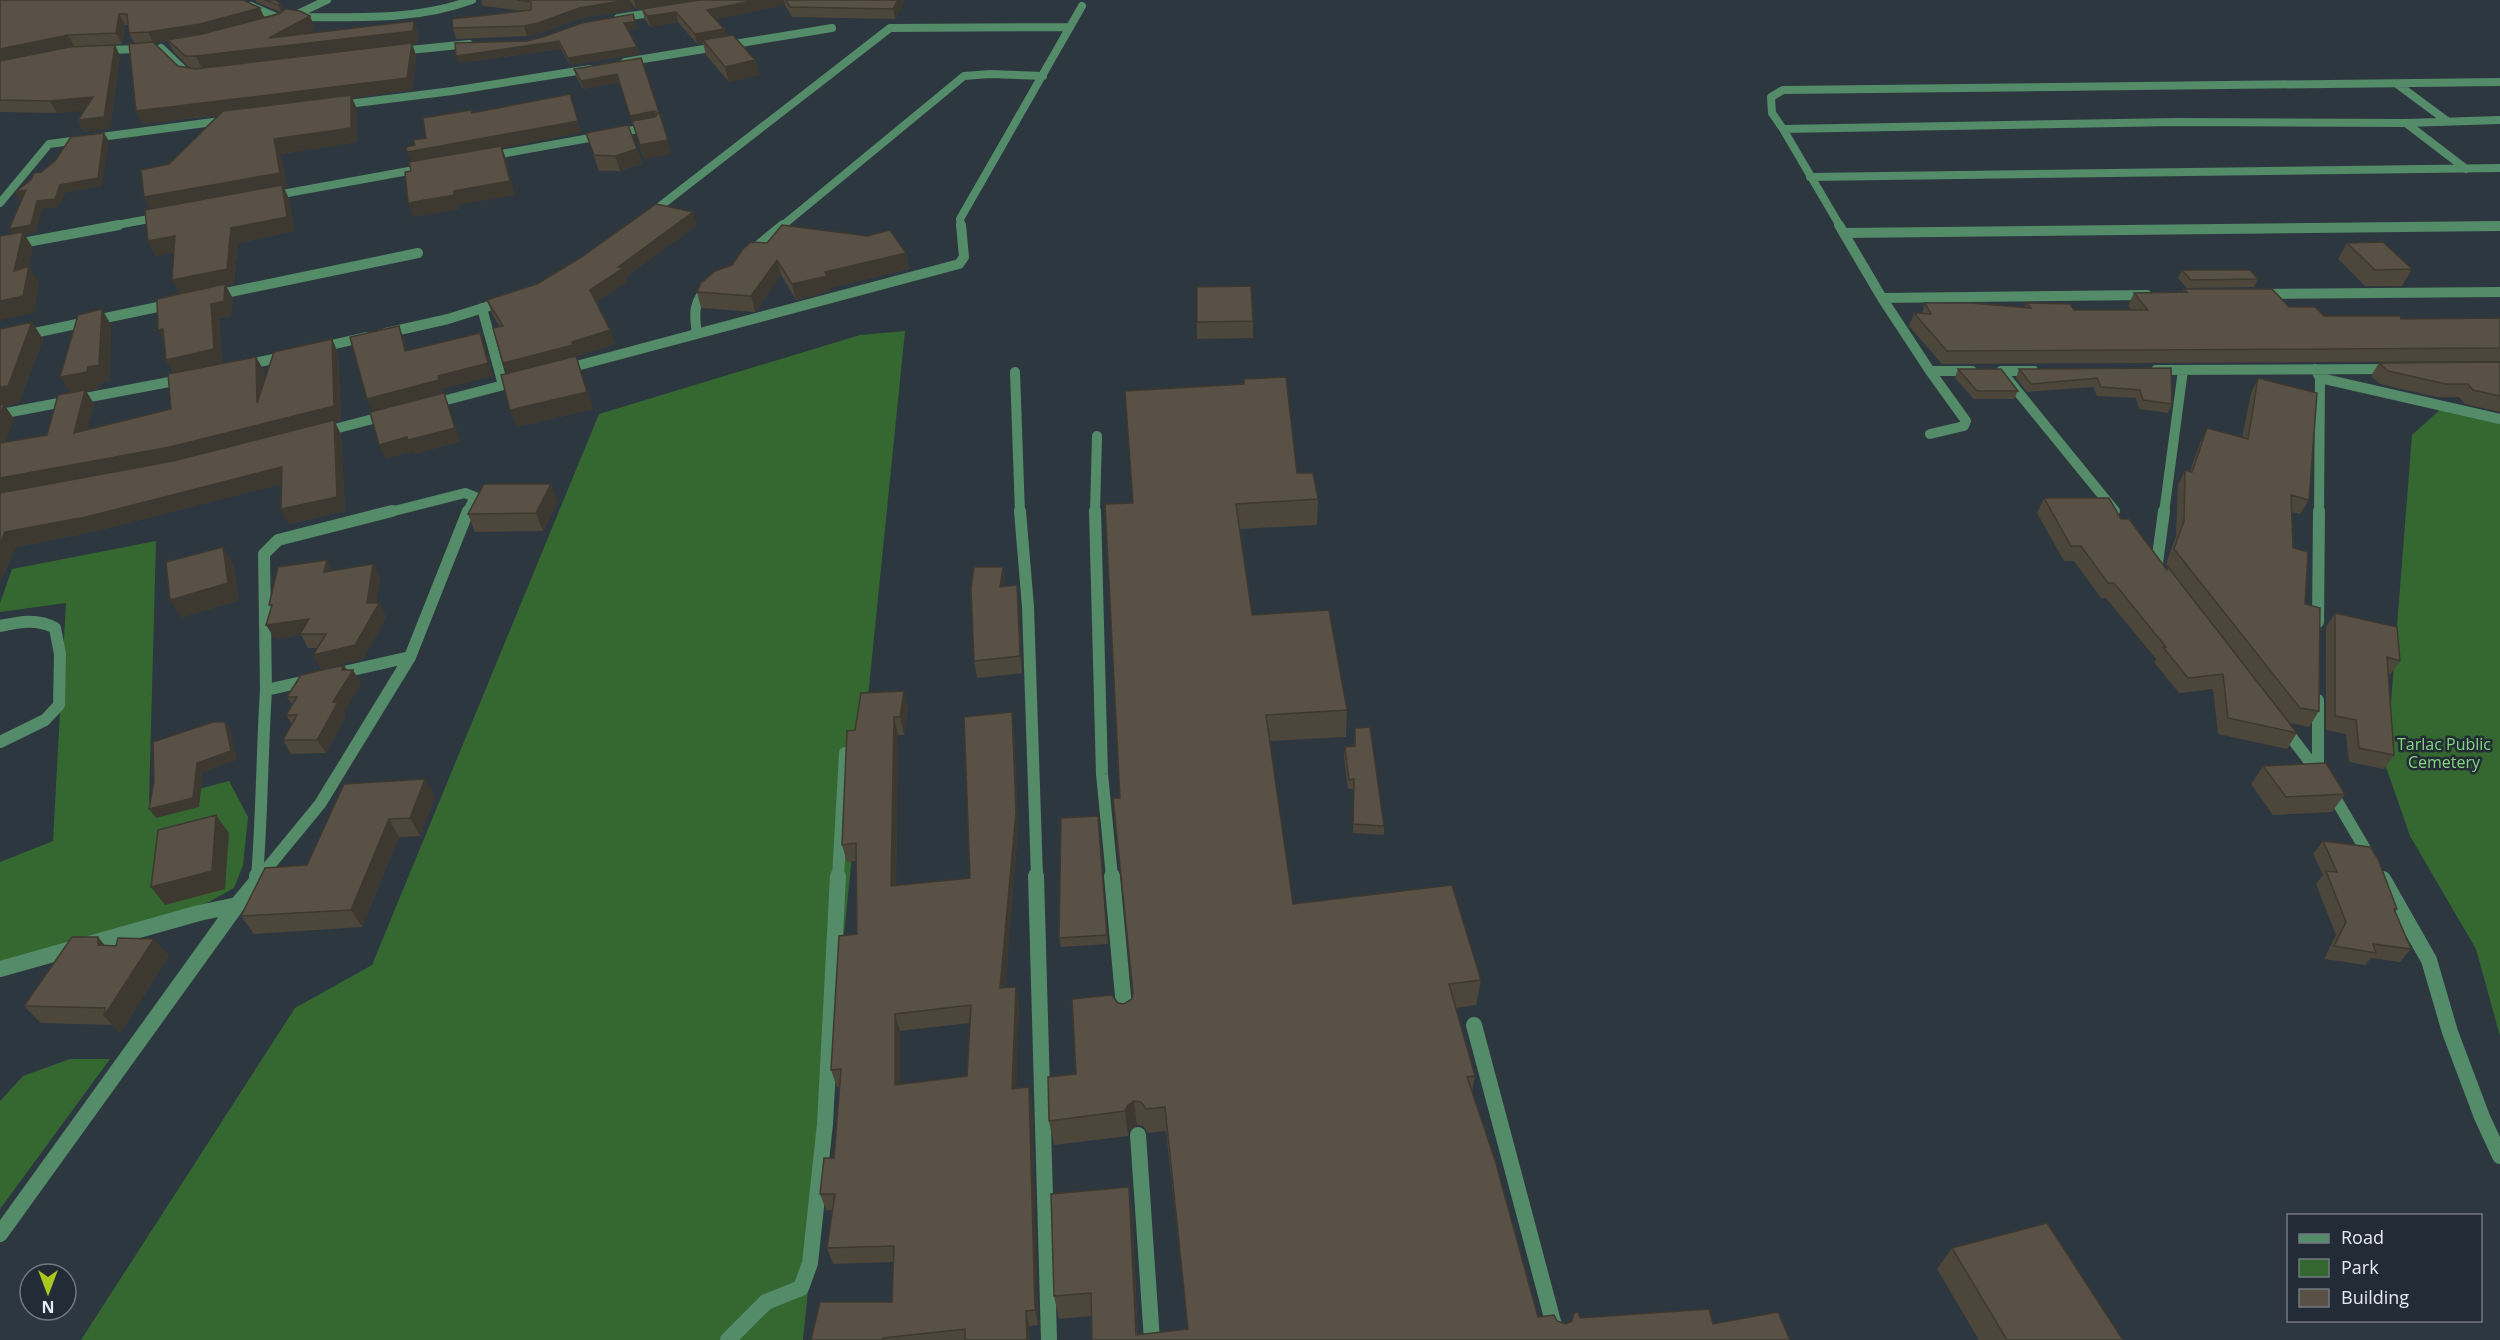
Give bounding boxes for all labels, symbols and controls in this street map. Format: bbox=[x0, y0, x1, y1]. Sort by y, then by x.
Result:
park label: Tarlac Public Cemetery bbox=[2397, 733, 2491, 773]
legend bbox=[2287, 1214, 2482, 1322]
text: Road bbox=[2341, 1225, 2384, 1249]
text: Park bbox=[2341, 1255, 2379, 1279]
north arrow bbox=[18, 1262, 78, 1322]
text: Building bbox=[2341, 1285, 2409, 1309]
text: N bbox=[41, 1296, 55, 1318]

